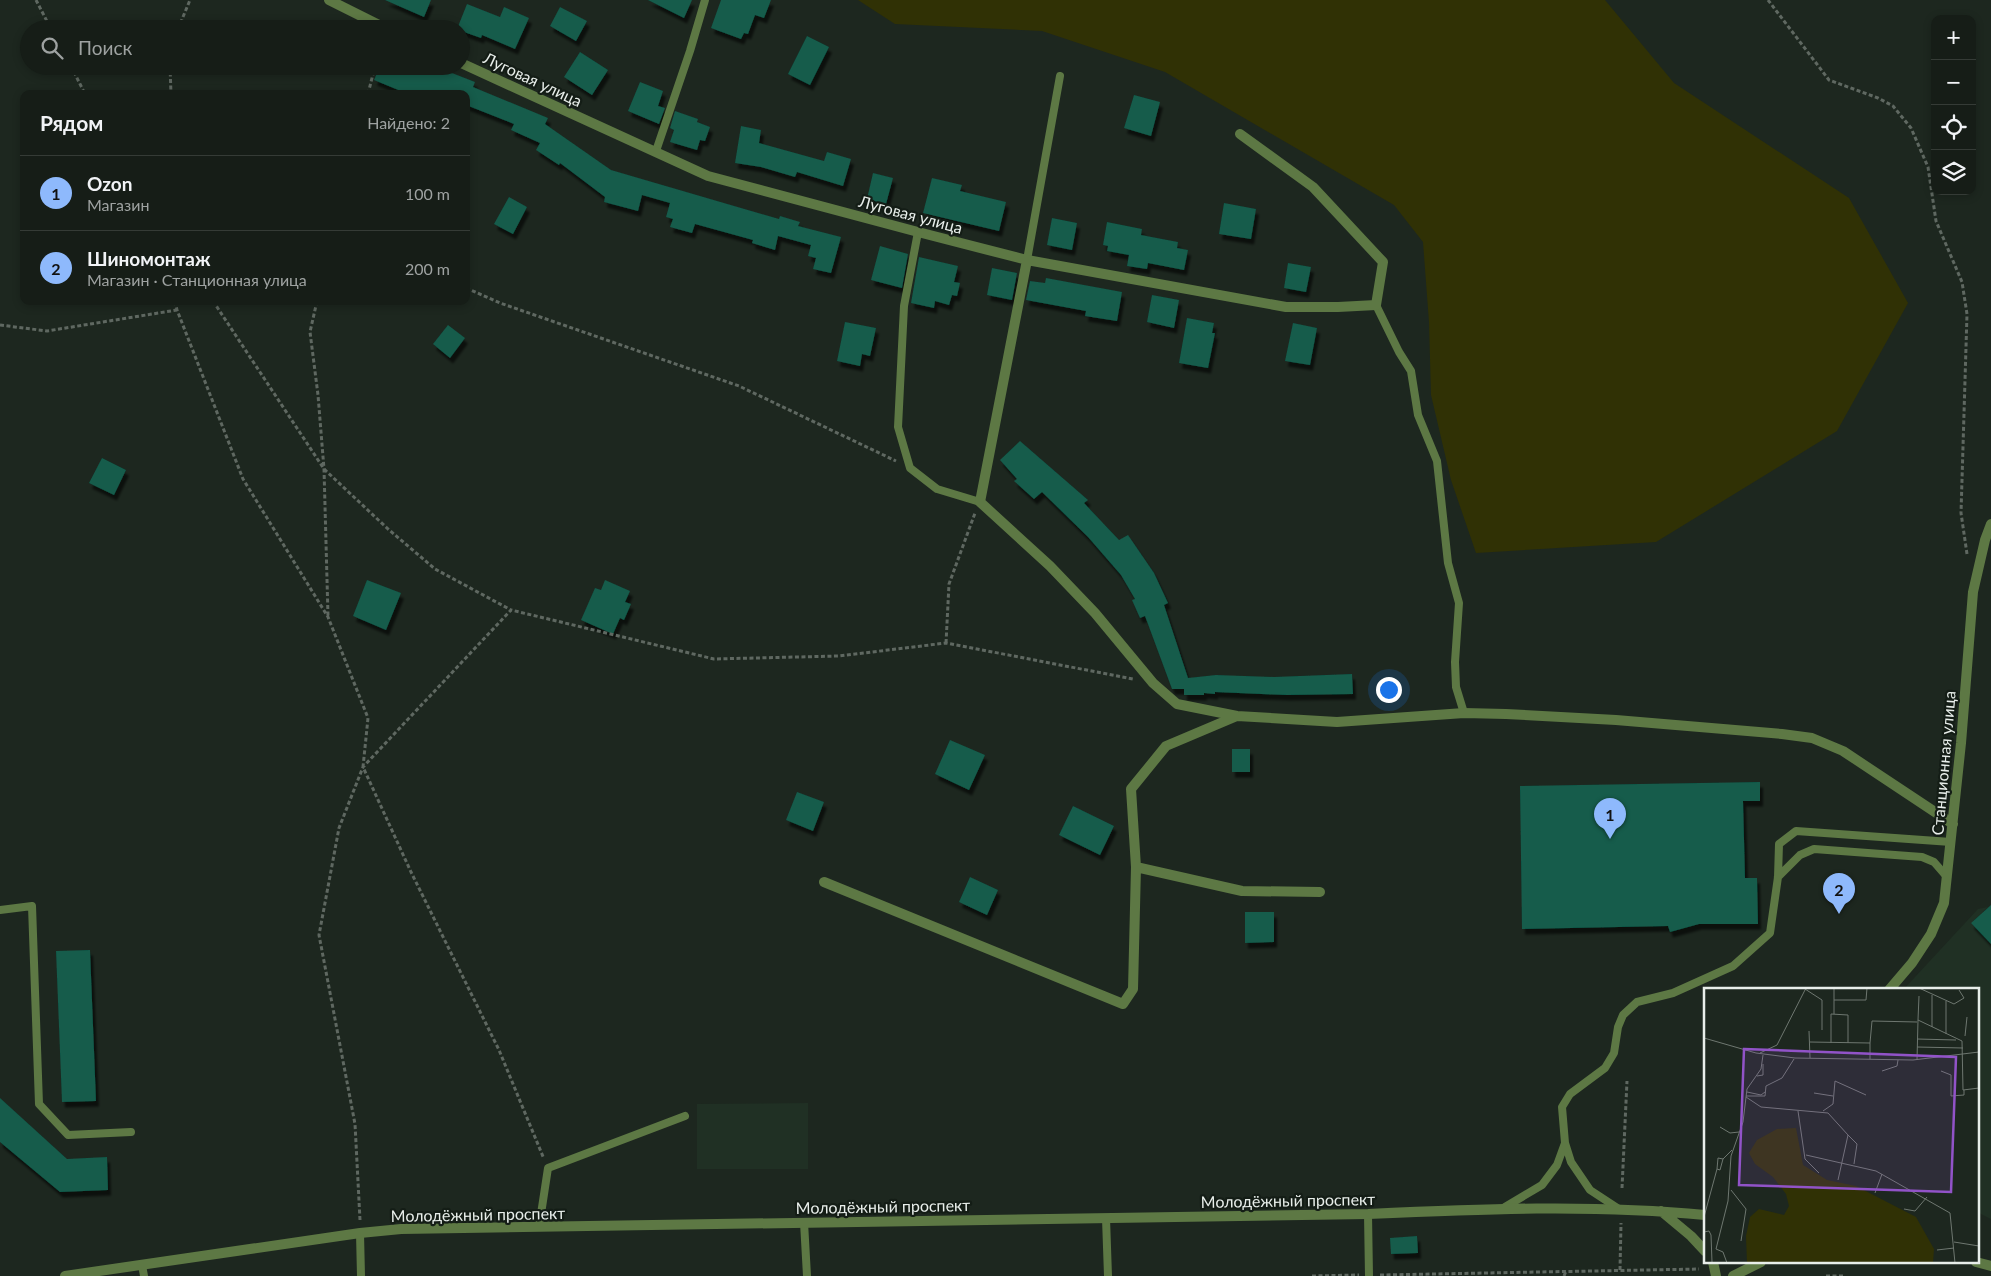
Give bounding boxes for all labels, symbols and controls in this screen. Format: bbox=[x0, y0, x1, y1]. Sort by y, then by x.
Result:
map controls bbox=[1931, 15, 1976, 195]
button: + bbox=[1931, 15, 1976, 60]
search box bbox=[20, 20, 470, 75]
icon: search bbox=[38, 34, 66, 62]
text: Поиск bbox=[78, 36, 132, 59]
street label: Луговая улица bbox=[480, 47, 585, 110]
button: − bbox=[1931, 60, 1976, 105]
button: locate bbox=[1931, 105, 1976, 150]
text: Рядом bbox=[40, 110, 103, 135]
text: Найдено: 2 bbox=[367, 113, 450, 132]
button: layers bbox=[1931, 150, 1976, 195]
text: Ozon bbox=[87, 172, 132, 195]
text: 1 bbox=[51, 184, 61, 203]
text: 100 m bbox=[405, 184, 450, 203]
street label: Луговая улица bbox=[856, 191, 965, 237]
text: Магазин bbox=[87, 195, 149, 214]
text: Шиномонтаж bbox=[87, 247, 211, 270]
text: 2 bbox=[51, 259, 61, 278]
text: 200 m bbox=[405, 259, 450, 278]
text: Магазин · Станционная улица bbox=[87, 270, 307, 289]
your location bbox=[1376, 677, 1402, 703]
street label: Станционная улица bbox=[1927, 690, 1959, 836]
pin: 1 bbox=[1594, 798, 1626, 839]
pin: 2 bbox=[1823, 873, 1855, 914]
inset map bbox=[1704, 988, 1978, 1264]
street label: Молодёжный проспект bbox=[1201, 1189, 1375, 1211]
street label: Молодёжный проспект bbox=[796, 1195, 970, 1217]
street label: Молодёжный проспект bbox=[391, 1203, 565, 1225]

